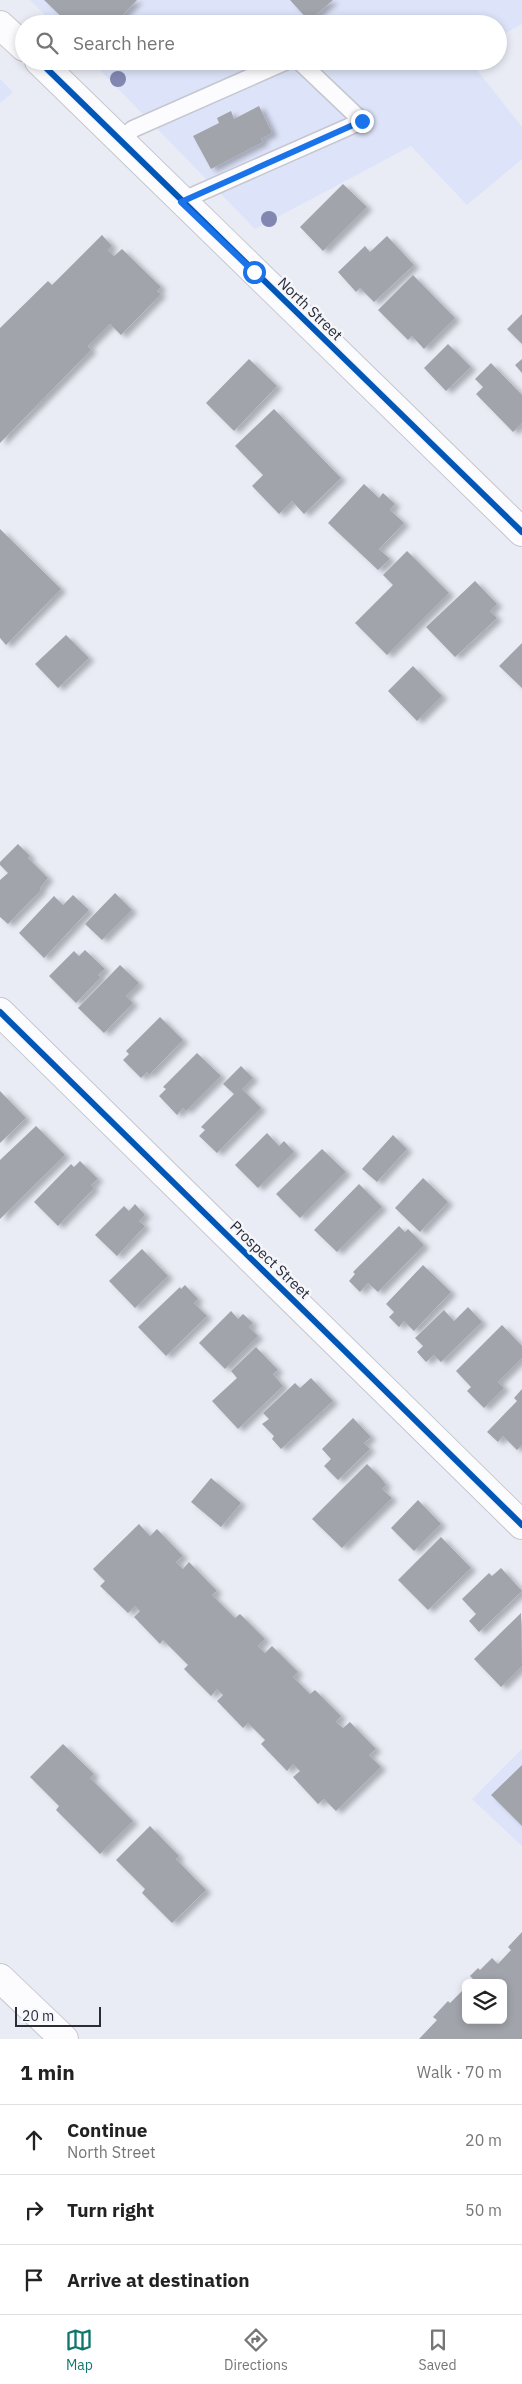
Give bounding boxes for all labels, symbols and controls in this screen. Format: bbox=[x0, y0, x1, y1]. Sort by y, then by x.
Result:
search box bbox=[15, 15, 507, 70]
icon: search bbox=[33, 29, 61, 57]
text: Search here bbox=[73, 31, 175, 55]
route end bbox=[351, 110, 374, 133]
route start bbox=[243, 261, 266, 284]
street label: North Street bbox=[274, 273, 347, 344]
street label: Prospect Street bbox=[226, 1217, 315, 1303]
map controls bbox=[462, 1979, 507, 2024]
button: layers bbox=[462, 1979, 507, 2024]
scale bar bbox=[15, 2004, 101, 2027]
text: 20 m bbox=[22, 2007, 54, 2025]
text: 1 min bbox=[20, 2058, 75, 2086]
text: Walk · 70 m bbox=[417, 2062, 502, 2082]
text: Continue bbox=[67, 2118, 147, 2142]
icon: ahead bbox=[20, 2126, 48, 2154]
text: 20 m bbox=[465, 2130, 502, 2150]
text: North Street bbox=[67, 2142, 156, 2162]
icon: right bbox=[20, 2196, 48, 2224]
text: Turn right bbox=[67, 2198, 154, 2222]
text: 50 m bbox=[465, 2200, 502, 2220]
icon: arrive bbox=[20, 2266, 48, 2294]
text: Arrive at destination bbox=[67, 2268, 250, 2292]
tab: Map bbox=[65, 2326, 93, 2374]
tab: Directions bbox=[224, 2326, 288, 2374]
tab: Saved bbox=[419, 2326, 457, 2374]

